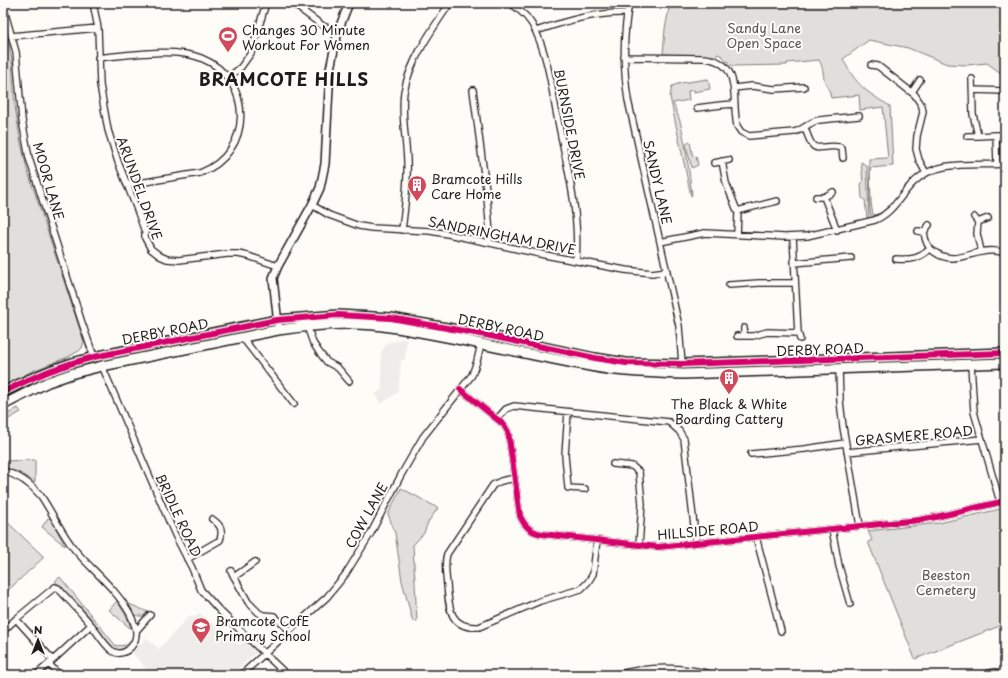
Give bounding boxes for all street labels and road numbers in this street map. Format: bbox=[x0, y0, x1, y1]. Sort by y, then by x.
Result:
street label: BURNSIDE DRIVE bbox=[550, 67, 590, 181]
street label: ARUNDEL DRIVE bbox=[113, 134, 168, 242]
street label: SANDY LANE bbox=[639, 138, 677, 226]
street label: MOOR LANE bbox=[29, 140, 69, 222]
street label: SANDRINGHAM DRIVE bbox=[426, 211, 578, 259]
street label: DERBY ROAD bbox=[456, 309, 546, 345]
street label: DERBY ROAD bbox=[120, 313, 210, 349]
street label: DERBY ROAD bbox=[776, 338, 864, 360]
street label: GRASMERE ROAD bbox=[854, 420, 974, 450]
street label: BRIDLE ROAD bbox=[151, 470, 207, 560]
street label: COW LANE bbox=[340, 479, 392, 551]
street label: HILLSIDE ROAD bbox=[657, 516, 760, 544]

